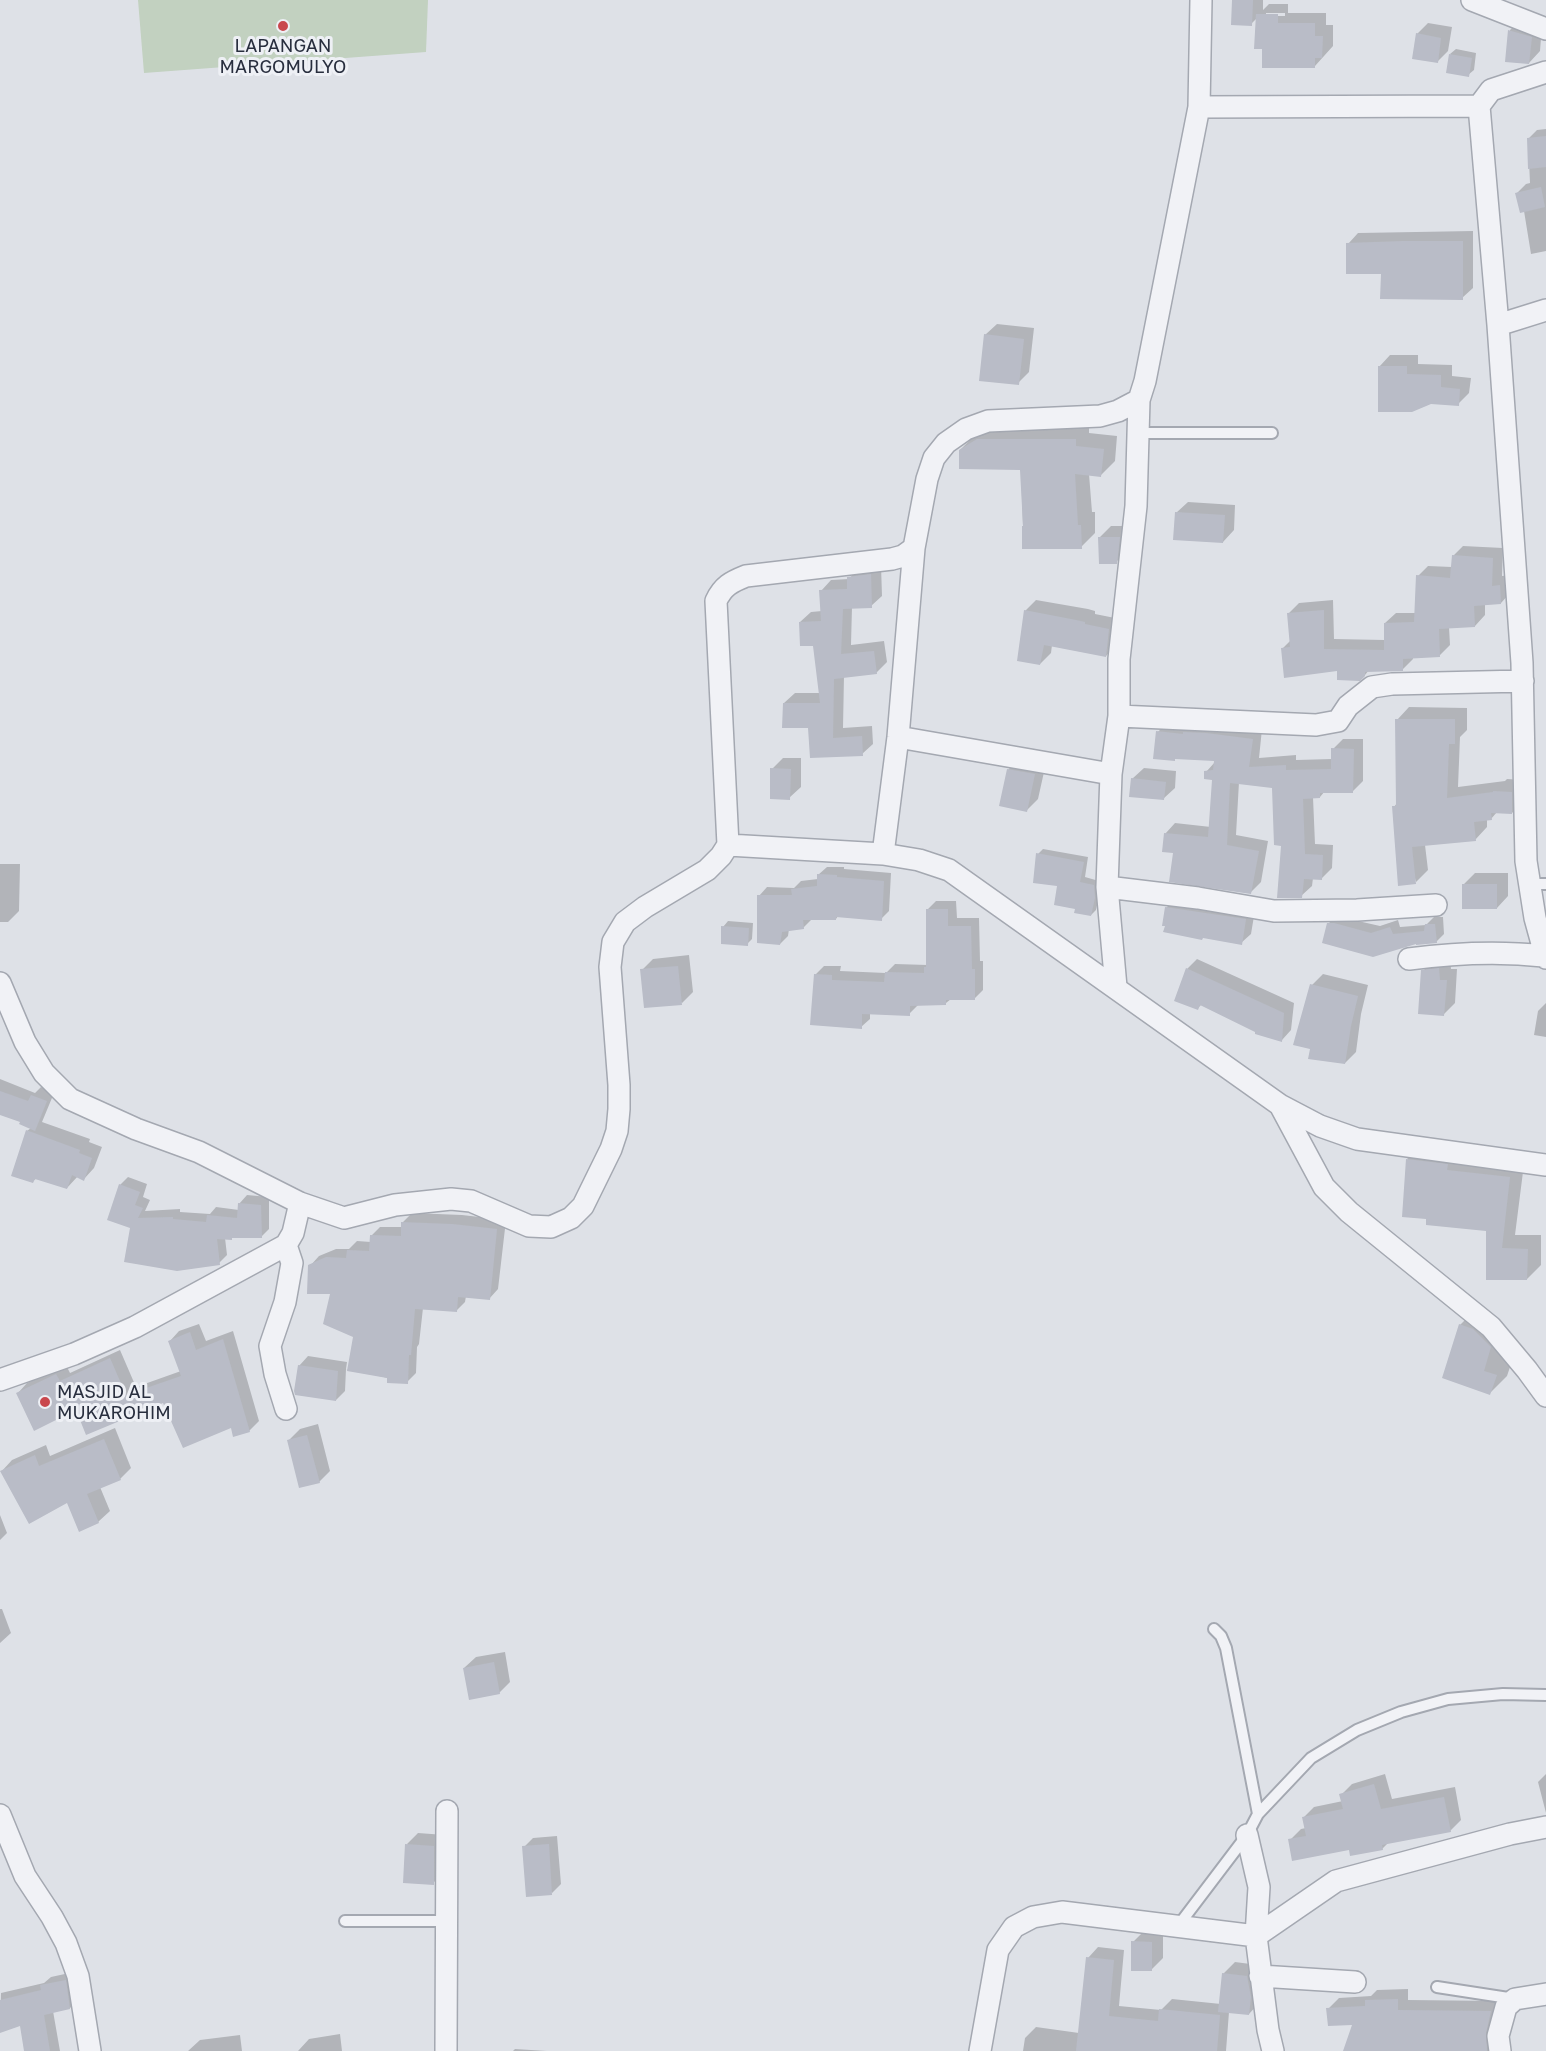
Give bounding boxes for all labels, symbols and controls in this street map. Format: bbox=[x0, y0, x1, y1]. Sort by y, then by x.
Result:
marker: LAPANGAN MARGOMULYO bbox=[276, 19, 290, 33]
place label: LAPANGAN MARGOMULYO bbox=[220, 35, 346, 78]
place label: MASJID AL MUKAROHIM bbox=[57, 1381, 171, 1424]
marker: MASJID AL MUKAROHIM bbox=[38, 1395, 52, 1409]

